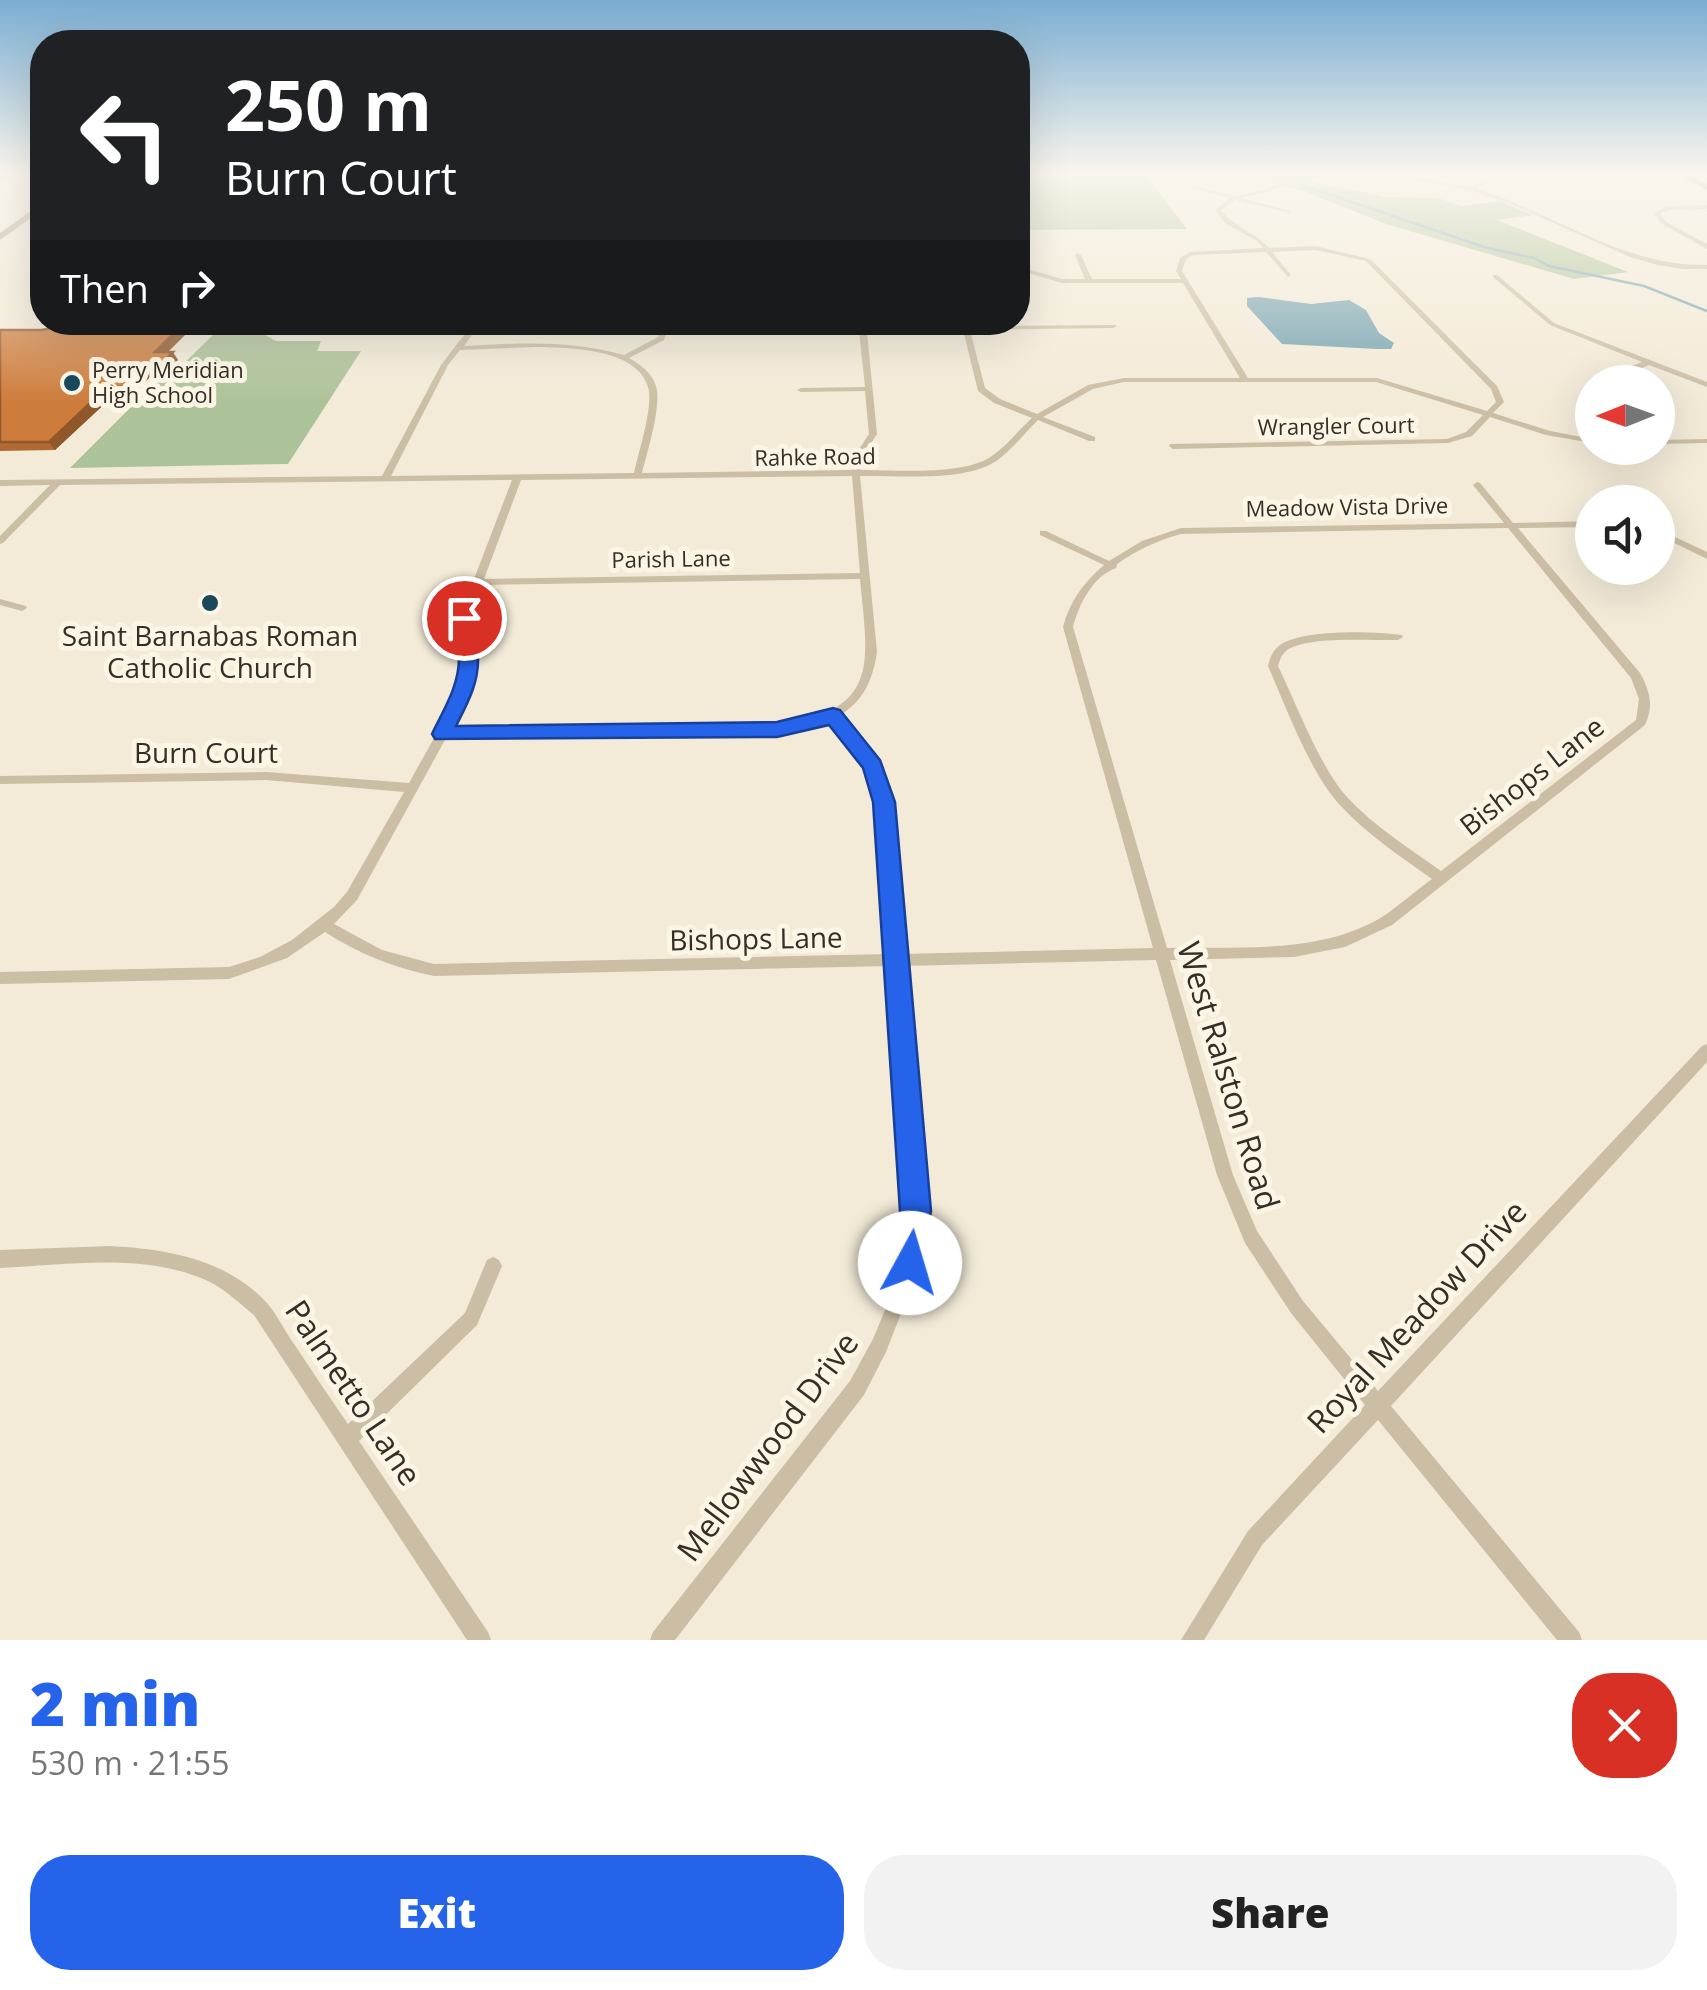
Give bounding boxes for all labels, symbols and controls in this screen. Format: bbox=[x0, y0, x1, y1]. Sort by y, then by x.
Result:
text: 250 m bbox=[225, 56, 432, 152]
icon: left bbox=[60, 70, 190, 200]
text: Burn Court bbox=[225, 147, 457, 208]
icon: right bbox=[169, 260, 224, 315]
text: Then bbox=[60, 262, 149, 314]
place label: Perry Meridian High School bbox=[92, 354, 244, 409]
north arrow bbox=[1575, 365, 1675, 465]
map controls bbox=[1575, 365, 1675, 585]
marker: Perry Meridian High School bbox=[61, 372, 83, 394]
street label: Wrangler Court bbox=[1257, 409, 1415, 441]
street label: Rahke Road bbox=[754, 440, 876, 472]
button: sound bbox=[1575, 485, 1675, 585]
street label: Meadow Vista Drive bbox=[1245, 489, 1449, 523]
street label: Parish Lane bbox=[611, 542, 731, 574]
pin bbox=[422, 576, 507, 661]
icon: arrive bbox=[437, 591, 492, 646]
marker: Saint Barnabas Roman Catholic Church bbox=[199, 592, 221, 614]
place label: Saint Barnabas Roman Catholic Church bbox=[62, 616, 358, 686]
street label: Bishops Lane bbox=[1451, 707, 1611, 844]
street label: Burn Court bbox=[134, 733, 278, 771]
street label: Bishops Lane bbox=[669, 917, 843, 959]
street label: West Ralston Road bbox=[1168, 936, 1291, 1215]
street label: Royal Meadow Drive bbox=[1297, 1190, 1535, 1442]
position arrow bbox=[858, 1211, 962, 1315]
street label: Palmetto Lane bbox=[276, 1291, 432, 1493]
street label: Mellowwood Drive bbox=[666, 1323, 867, 1569]
text: 2 min bbox=[30, 1662, 200, 1744]
button: close bbox=[1572, 1673, 1677, 1778]
text: 530 m · 21:55 bbox=[30, 1741, 229, 1784]
button: Exit bbox=[30, 1855, 844, 1970]
button: Share bbox=[864, 1855, 1677, 1970]

